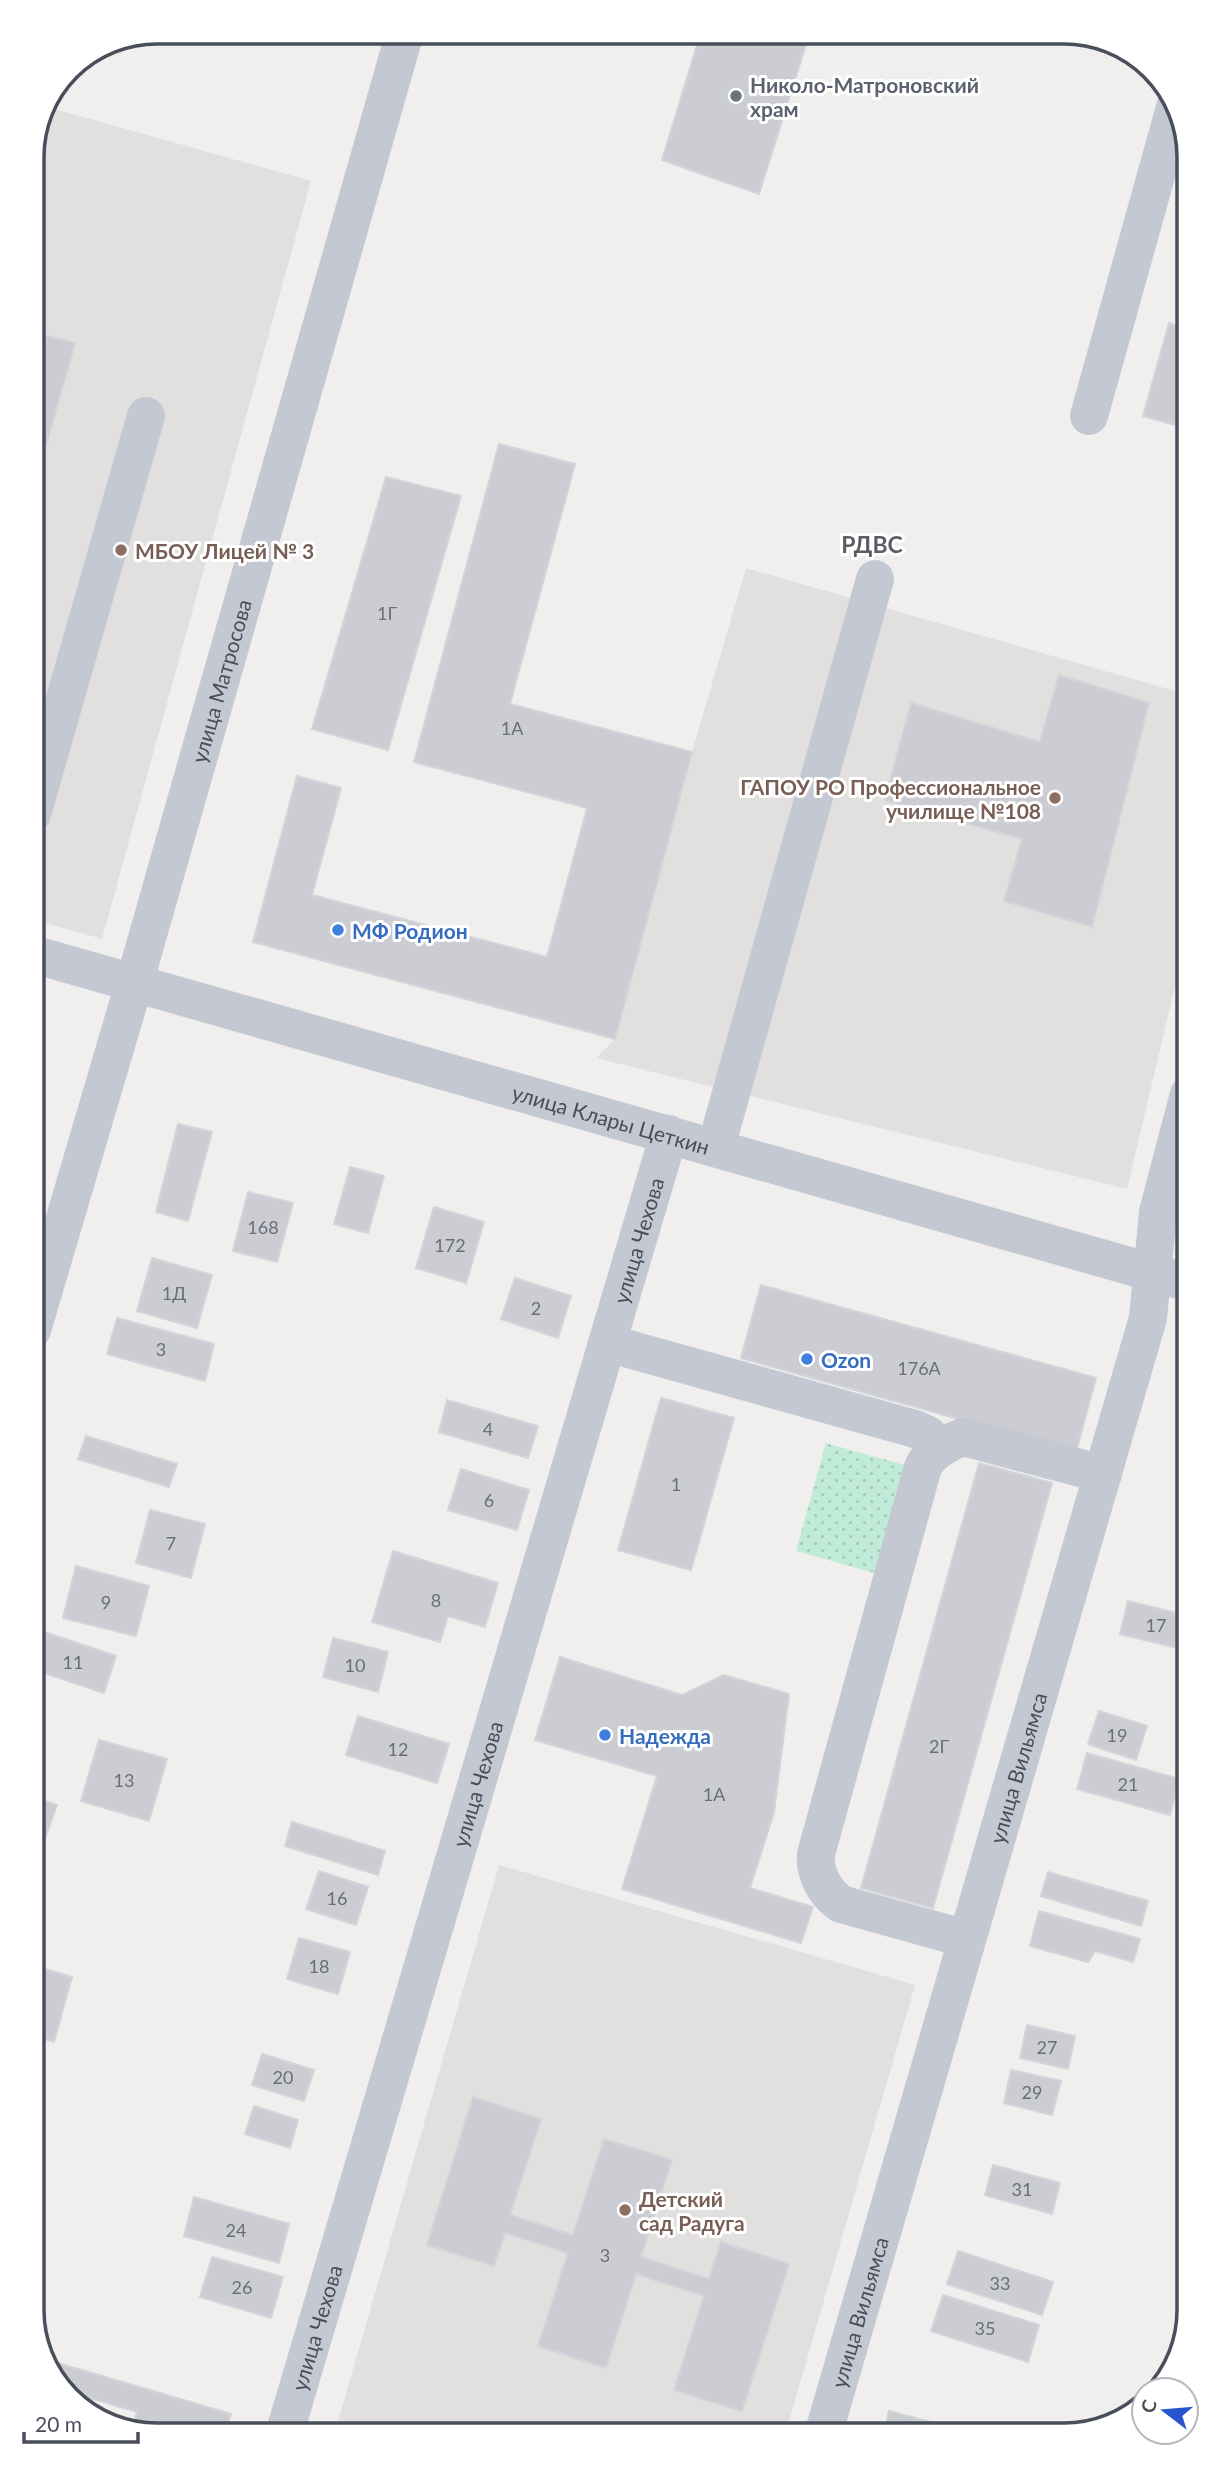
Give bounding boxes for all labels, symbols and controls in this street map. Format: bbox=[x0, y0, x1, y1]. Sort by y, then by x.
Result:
place label: Николо-Матроновский храм bbox=[750, 72, 979, 121]
marker: Николо-Матроновский храм bbox=[728, 88, 744, 104]
district label: РДВС bbox=[841, 530, 903, 558]
place label: МБОУ Лицей № 3 bbox=[135, 538, 314, 563]
marker: МБОУ Лицей № 3 bbox=[113, 542, 129, 558]
street label: улица Матросова bbox=[185, 596, 255, 766]
house number: 1Г bbox=[377, 602, 397, 624]
house number: 1А bbox=[501, 717, 524, 739]
place label: ГАПОУ РО Профессиональное училище №108 bbox=[740, 774, 1041, 823]
marker: ГАПОУ РО Профессиональное училище №108 bbox=[1047, 790, 1063, 806]
place label: МФ Родион bbox=[352, 918, 468, 943]
marker: МФ Родион bbox=[330, 922, 346, 938]
street label: улица Клары Цеткин bbox=[509, 1079, 713, 1159]
street label: улица Чехова bbox=[607, 1174, 668, 1306]
house number: 168 bbox=[247, 1216, 279, 1238]
house number: 172 bbox=[434, 1234, 466, 1256]
house number: 1Д bbox=[162, 1282, 186, 1304]
house number: 2 bbox=[531, 1297, 541, 1319]
house number: 3 bbox=[156, 1338, 166, 1360]
place label: Ozon bbox=[821, 1347, 871, 1372]
marker: Ozon bbox=[799, 1351, 815, 1367]
house number: 176А bbox=[897, 1357, 942, 1379]
house number: 4 bbox=[483, 1418, 493, 1440]
house number: 1 bbox=[671, 1473, 681, 1495]
house number: 6 bbox=[484, 1489, 494, 1511]
house number: 7 bbox=[166, 1532, 176, 1554]
house number: 8 bbox=[431, 1589, 441, 1611]
house number: 9 bbox=[101, 1591, 111, 1613]
house number: 17 bbox=[1146, 1614, 1166, 1636]
house number: 11 bbox=[63, 1651, 83, 1673]
house number: 10 bbox=[345, 1654, 365, 1676]
street label: улица Вильямса bbox=[983, 1689, 1051, 1846]
street label: улица Чехова bbox=[446, 1718, 507, 1850]
place label: Надежда bbox=[619, 1723, 711, 1748]
house number: 19 bbox=[1107, 1724, 1127, 1746]
marker: Надежда bbox=[597, 1727, 613, 1743]
house number: 2Г bbox=[929, 1735, 949, 1757]
house number: 12 bbox=[388, 1738, 408, 1760]
house number: 13 bbox=[114, 1769, 134, 1791]
house number: 21 bbox=[1118, 1773, 1138, 1795]
house number: 1А bbox=[703, 1783, 726, 1805]
house number: 16 bbox=[327, 1887, 347, 1909]
house number: 18 bbox=[309, 1955, 329, 1977]
house number: 27 bbox=[1037, 2036, 1057, 2058]
house number: 20 bbox=[273, 2066, 293, 2088]
house number: 29 bbox=[1022, 2081, 1042, 2103]
house number: 31 bbox=[1012, 2178, 1032, 2200]
place label: Детский сад Радуга bbox=[639, 2186, 745, 2235]
marker: Детский сад Радуга bbox=[617, 2202, 633, 2218]
house number: 24 bbox=[226, 2219, 246, 2241]
street label: улица Вильямса bbox=[825, 2234, 893, 2391]
house number: 3 bbox=[600, 2244, 610, 2266]
street label: улица Чехова bbox=[285, 2262, 346, 2394]
house number: 33 bbox=[990, 2272, 1010, 2294]
house number: 26 bbox=[232, 2276, 252, 2298]
house number: 35 bbox=[975, 2317, 995, 2339]
north arrow bbox=[1130, 2376, 1200, 2446]
text: С bbox=[1135, 2397, 1161, 2415]
scale bar bbox=[24, 2400, 138, 2444]
text: 20 m bbox=[35, 2411, 82, 2436]

